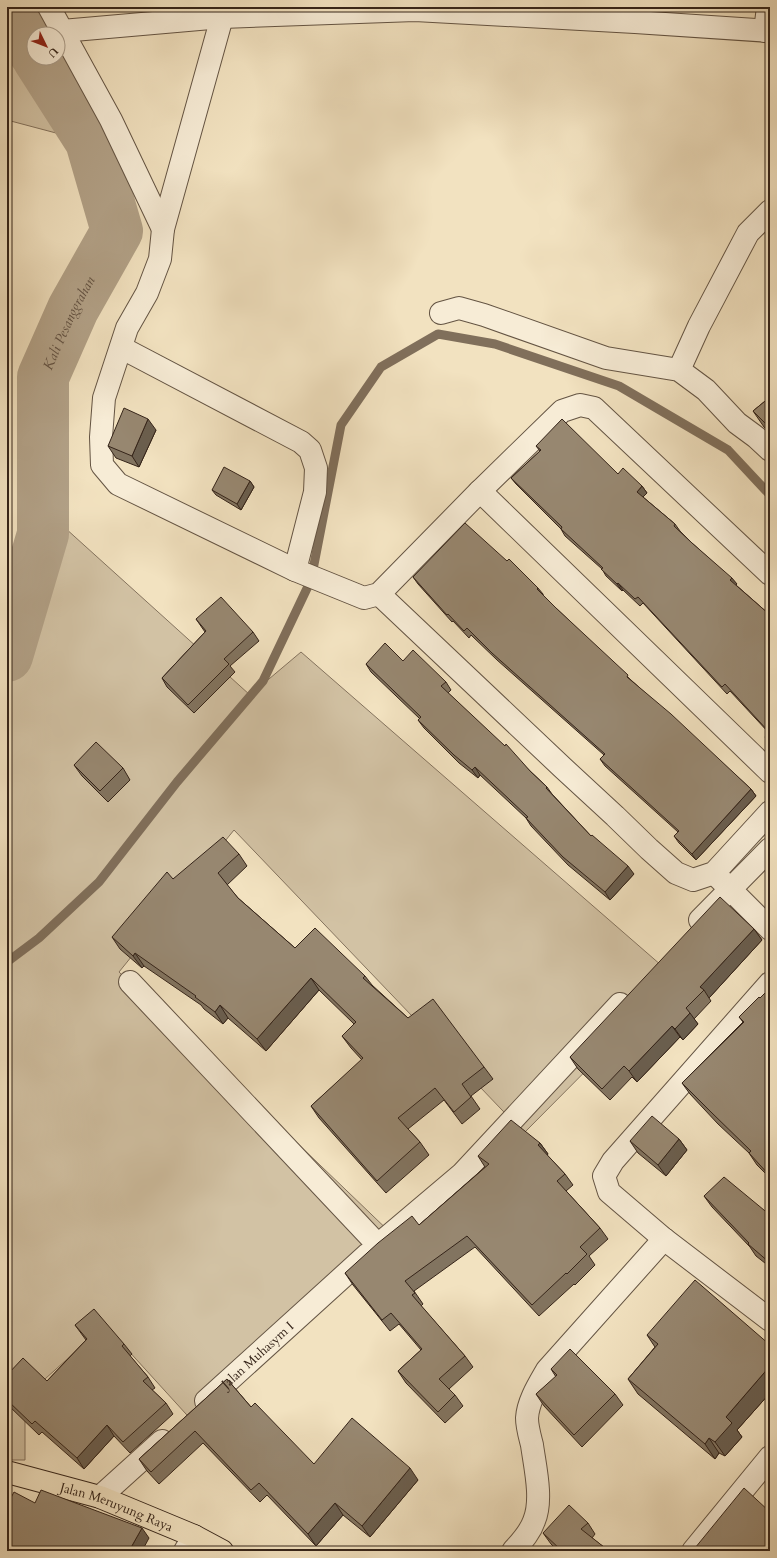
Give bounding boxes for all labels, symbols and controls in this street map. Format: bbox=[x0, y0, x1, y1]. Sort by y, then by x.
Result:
north arrow bbox=[26, 26, 66, 66]
text: U bbox=[44, 44, 61, 61]
water label: Kali Pesanggrahan bbox=[38, 273, 100, 373]
street label: Jalan Muhasym I bbox=[216, 1318, 298, 1394]
street label: Jalan Meruyung Raya bbox=[56, 1478, 176, 1536]

